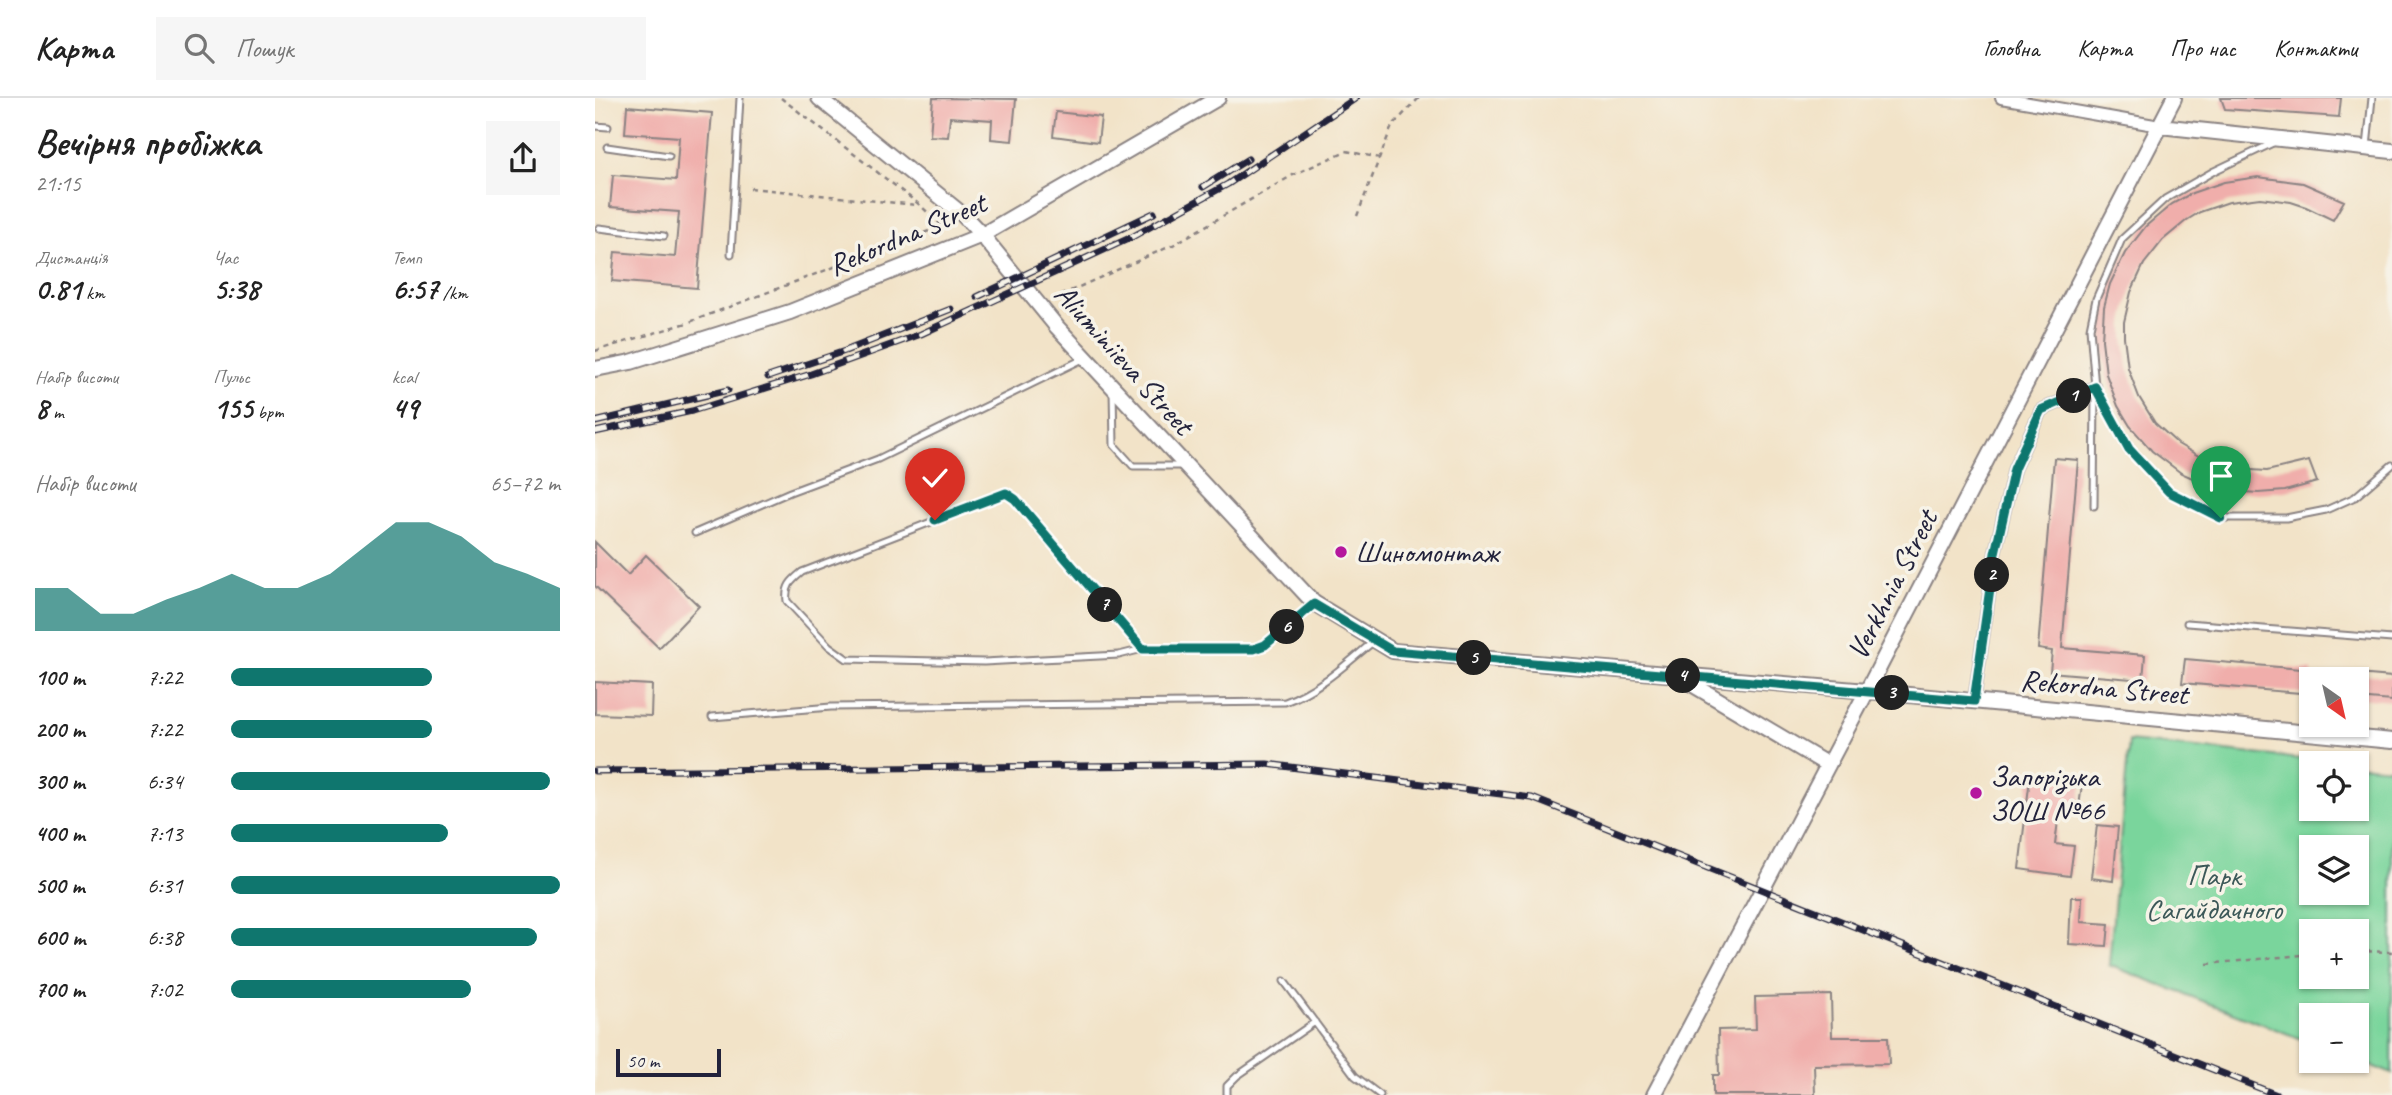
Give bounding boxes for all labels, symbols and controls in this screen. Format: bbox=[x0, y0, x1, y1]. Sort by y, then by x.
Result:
search box bbox=[156, 17, 646, 80]
text: Карта bbox=[35, 27, 114, 69]
icon: search bbox=[180, 29, 218, 67]
text: Пошук bbox=[236, 32, 294, 65]
text: Головна bbox=[1983, 33, 2039, 63]
text: Карта bbox=[2077, 33, 2132, 63]
text: Про нас bbox=[2170, 33, 2236, 63]
text: Контакти bbox=[2274, 33, 2357, 63]
text: Вечірня пробіжка bbox=[35, 119, 260, 166]
button: share bbox=[486, 121, 560, 195]
text: 21:15 bbox=[35, 169, 81, 198]
street label: Rekordna Street bbox=[822, 183, 994, 284]
text: Дистанція bbox=[35, 246, 108, 270]
text: Час bbox=[213, 246, 238, 270]
text: Темп bbox=[392, 246, 422, 270]
text: 0.81 bbox=[35, 270, 81, 308]
text: 5:38 bbox=[213, 270, 259, 308]
text: 6:57 bbox=[392, 270, 438, 308]
street label: Aliuminiieva Street bbox=[1046, 276, 1204, 445]
text: km bbox=[81, 281, 105, 305]
text: /km bbox=[438, 281, 468, 305]
text: Набір висоти bbox=[35, 365, 118, 389]
text: Пульс bbox=[213, 365, 250, 389]
text: kcal bbox=[392, 365, 417, 389]
pin: 1 bbox=[2057, 378, 2091, 414]
text: 1 bbox=[2069, 383, 2078, 407]
text: 8 bbox=[35, 389, 49, 427]
text: 155 bbox=[213, 389, 253, 427]
text: 49 bbox=[392, 389, 418, 427]
text: m bbox=[49, 400, 64, 424]
text: bpm bbox=[253, 400, 284, 424]
pin bbox=[2191, 446, 2251, 518]
pin bbox=[905, 448, 965, 520]
icon: arrive bbox=[2202, 457, 2240, 495]
icon: check bbox=[916, 459, 954, 497]
text: Набір висоти bbox=[35, 469, 135, 498]
text: 65–72 m bbox=[490, 469, 560, 498]
street label: Verkhnia Street bbox=[1838, 501, 1947, 666]
place label: Шиномонтаж bbox=[1355, 533, 1501, 571]
marker: Шиномонтаж bbox=[1333, 544, 1349, 560]
pin: 2 bbox=[1975, 558, 2009, 592]
text: 2 bbox=[1987, 562, 1996, 586]
pin: 7 bbox=[1087, 588, 1123, 622]
text: 7 bbox=[1100, 592, 1109, 616]
pin: 6 bbox=[1269, 610, 1305, 644]
text: 6 bbox=[1282, 614, 1291, 638]
pin: 5 bbox=[1457, 640, 1491, 676]
text: 5 bbox=[1469, 645, 1478, 669]
pin: 4 bbox=[1665, 658, 1701, 694]
street label: Rekordna Street bbox=[2019, 661, 2192, 713]
text: 100 m bbox=[35, 663, 85, 692]
text: 7:22 bbox=[147, 663, 183, 692]
text: 4 bbox=[1678, 663, 1687, 687]
north arrow bbox=[2299, 667, 2369, 737]
map controls bbox=[2299, 667, 2369, 1073]
pin: 3 bbox=[1875, 676, 1909, 710]
text: 3 bbox=[1887, 680, 1896, 704]
text: 200 m bbox=[35, 715, 85, 744]
text: 7:22 bbox=[147, 715, 183, 744]
button: locate bbox=[2299, 751, 2369, 821]
place label: Запорізька ЗОШ №66 bbox=[1990, 757, 2106, 829]
text: 300 m bbox=[35, 767, 85, 796]
text: 6:34 bbox=[147, 767, 183, 796]
marker: Запорізька ЗОШ №66 bbox=[1968, 785, 1984, 801]
text: 400 m bbox=[35, 819, 85, 848]
text: 7:13 bbox=[147, 819, 183, 848]
button: layers bbox=[2299, 835, 2369, 905]
park label: Парк Сагайдачного bbox=[2146, 856, 2284, 928]
text: 500 m bbox=[35, 871, 84, 900]
text: 6:31 bbox=[147, 871, 183, 900]
button: + bbox=[2299, 919, 2369, 989]
text: 600 m bbox=[35, 923, 85, 952]
text: 6:38 bbox=[147, 923, 183, 952]
text: 700 m bbox=[35, 975, 85, 1004]
text: 7:02 bbox=[147, 975, 183, 1004]
button: − bbox=[2299, 1003, 2369, 1073]
scale bar bbox=[616, 1046, 721, 1078]
text: 50 m bbox=[627, 1049, 659, 1073]

